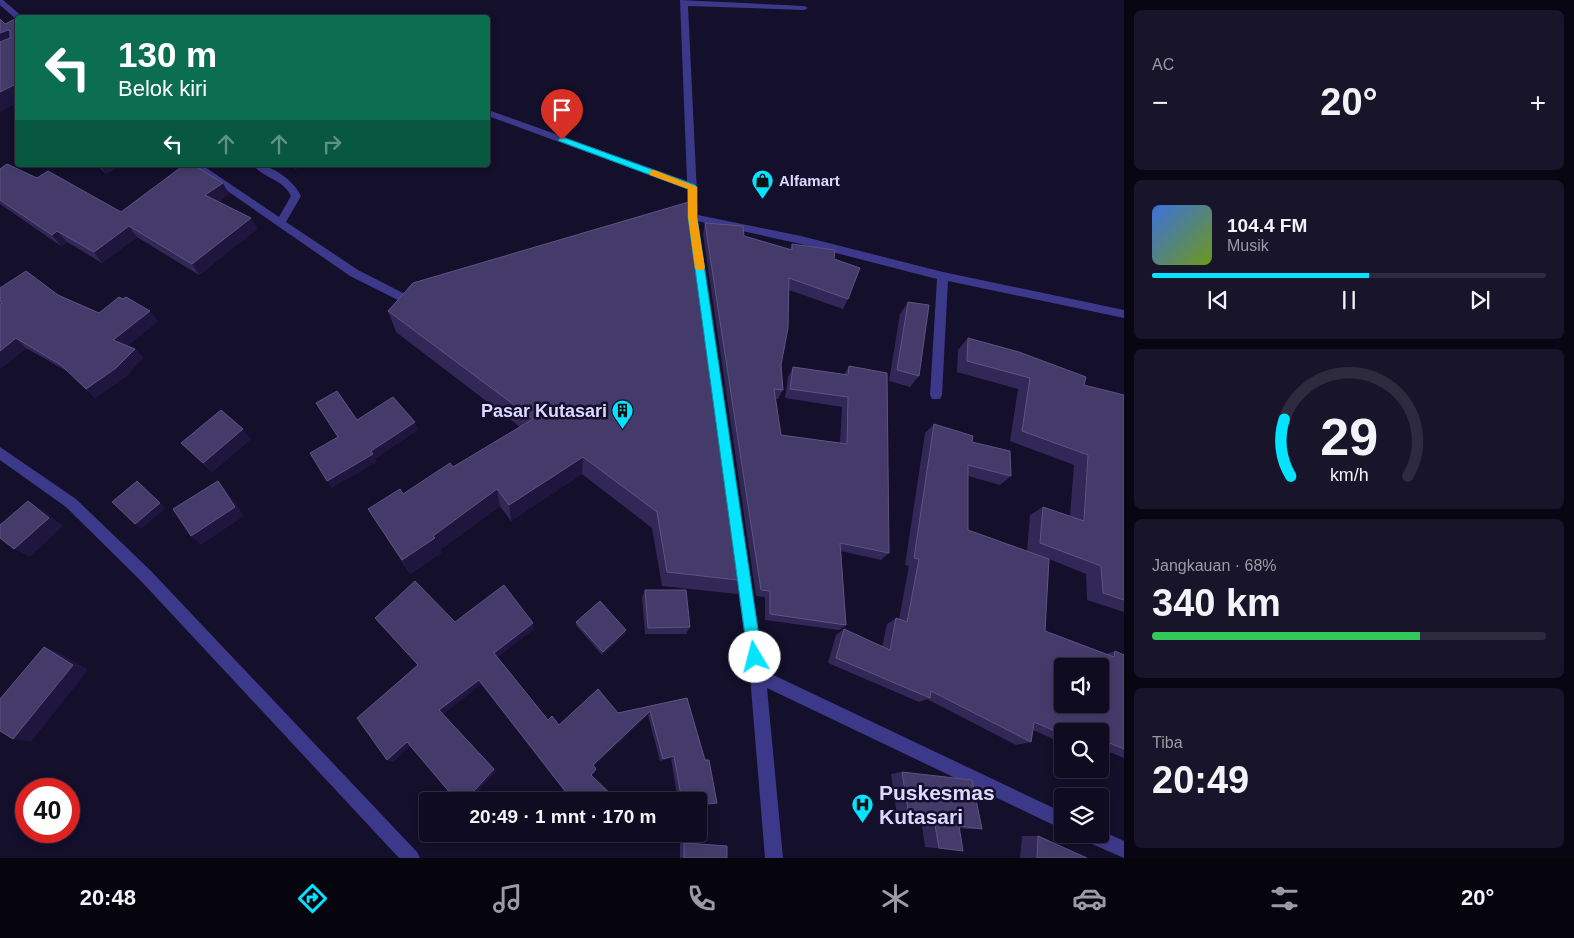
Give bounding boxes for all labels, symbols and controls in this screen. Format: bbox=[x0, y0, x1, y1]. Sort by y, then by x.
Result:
icon: left bbox=[35, 35, 100, 100]
text: 130 m bbox=[118, 35, 217, 74]
text: AC bbox=[1152, 56, 1174, 73]
text: Belok kiri bbox=[118, 76, 207, 101]
text: 20° bbox=[1320, 81, 1378, 123]
text: − bbox=[1152, 87, 1168, 118]
text: + bbox=[1530, 87, 1546, 118]
pin bbox=[541, 89, 583, 140]
icon: arrive bbox=[548, 96, 576, 124]
icon: left bbox=[159, 130, 187, 158]
icon: ahead bbox=[212, 130, 240, 158]
icon: ahead bbox=[265, 130, 293, 158]
icon: right bbox=[318, 130, 346, 158]
shop icon: Alfamart bbox=[751, 168, 775, 199]
place label: Alfamart bbox=[779, 172, 840, 189]
text: 104.4 FM bbox=[1227, 215, 1307, 236]
text: Musik bbox=[1227, 237, 1269, 254]
icon: previous bbox=[1204, 286, 1232, 314]
icon: pause bbox=[1335, 286, 1363, 314]
icon: next bbox=[1466, 286, 1494, 314]
building icon: Pasar Kutasari bbox=[611, 399, 635, 430]
place label: Pasar Kutasari bbox=[481, 401, 607, 421]
text: 29 bbox=[1320, 408, 1378, 466]
text: km/h bbox=[1330, 465, 1368, 485]
text: Jangkauan · 68% bbox=[1152, 557, 1277, 574]
text: 340 km bbox=[1152, 582, 1281, 624]
position arrow bbox=[728, 630, 780, 682]
map controls bbox=[1054, 658, 1109, 843]
button: sound bbox=[1054, 658, 1109, 713]
button: search bbox=[1054, 723, 1109, 778]
text: Tiba bbox=[1152, 734, 1183, 751]
text: 20:49 bbox=[1152, 759, 1249, 801]
speed limit sign: 40 bbox=[15, 778, 80, 843]
place label: Puskesmas Kutasari bbox=[879, 781, 995, 828]
button: layers bbox=[1054, 788, 1109, 843]
hospital icon: Puskesmas Kutasari bbox=[851, 792, 875, 823]
text: 20:49 · 1 mnt · 170 m bbox=[470, 806, 656, 827]
icon: directions bbox=[295, 881, 330, 916]
icon: music bbox=[490, 881, 525, 916]
icon: phone bbox=[684, 881, 719, 916]
icon: climate bbox=[878, 881, 913, 916]
icon: car bbox=[1072, 881, 1107, 916]
icon: filters bbox=[1267, 881, 1302, 916]
text: 20:48 bbox=[80, 885, 136, 910]
text: 20° bbox=[1461, 885, 1494, 910]

